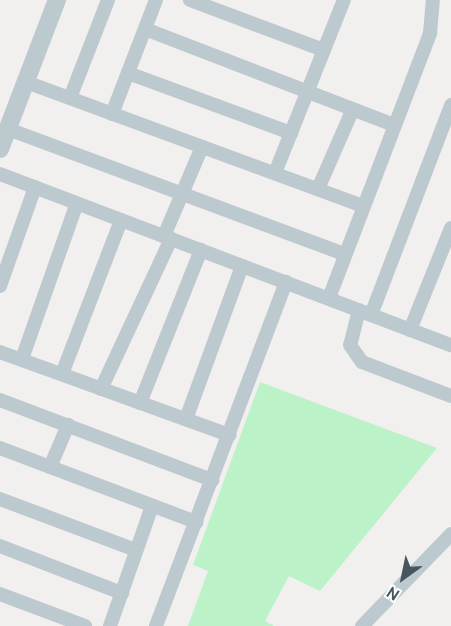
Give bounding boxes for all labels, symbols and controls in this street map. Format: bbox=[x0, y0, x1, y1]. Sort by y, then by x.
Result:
north arrow bbox=[373, 548, 433, 608]
text: N bbox=[383, 582, 403, 605]

